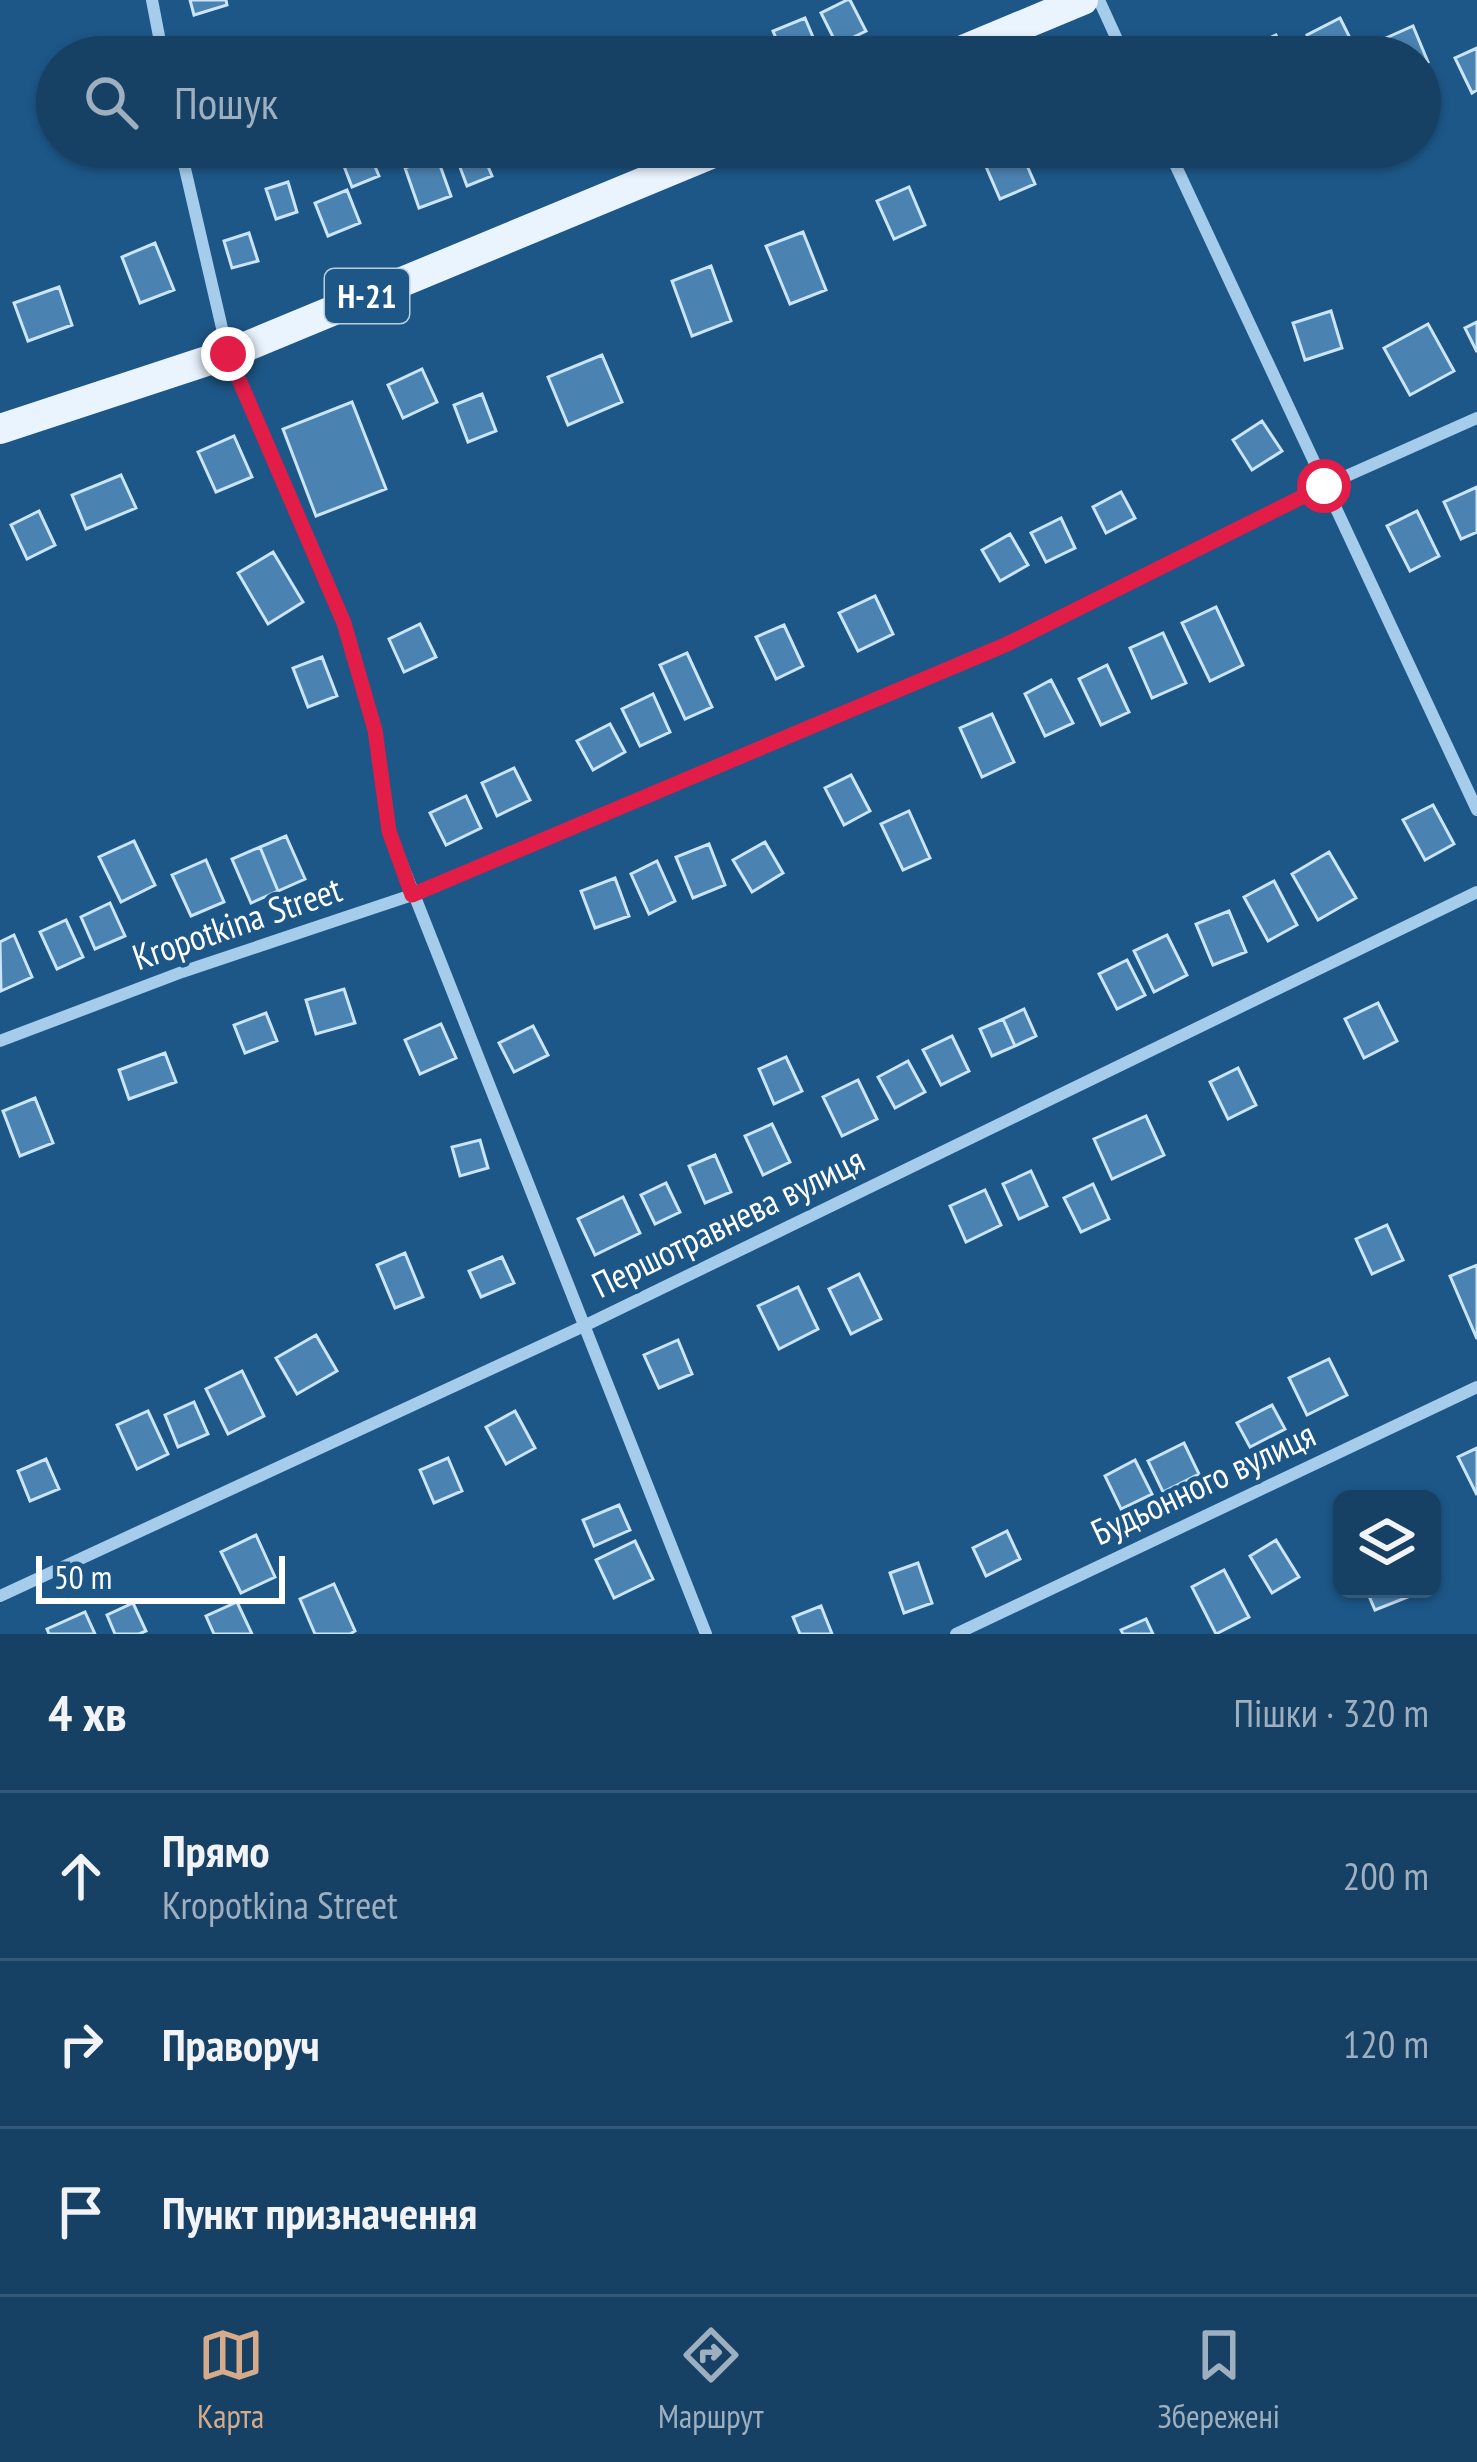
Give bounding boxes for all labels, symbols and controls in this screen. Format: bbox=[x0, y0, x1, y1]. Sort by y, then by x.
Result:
search box bbox=[36, 36, 1441, 168]
icon: search bbox=[78, 69, 144, 135]
text: Пошук bbox=[174, 73, 278, 131]
road number: Н-21 bbox=[325, 269, 409, 323]
route end bbox=[201, 327, 255, 381]
route start bbox=[1297, 459, 1351, 513]
street label: Kropotkina Street bbox=[126, 865, 347, 980]
street label: Першотравнева вулиця bbox=[584, 1135, 872, 1308]
street label: Будьонного вулиця bbox=[1083, 1410, 1322, 1555]
map controls bbox=[1333, 1490, 1441, 1598]
button: layers bbox=[1333, 1490, 1441, 1598]
scale bar bbox=[36, 1550, 285, 1603]
text: 50 m bbox=[54, 1555, 112, 1598]
text: 4 хв bbox=[48, 1679, 127, 1745]
text: Пішки · 320 m bbox=[1233, 1687, 1429, 1738]
text: Прямо bbox=[162, 1821, 270, 1879]
icon: ahead bbox=[48, 1843, 114, 1909]
text: 200 m bbox=[1343, 1850, 1429, 1901]
text: Kropotkina Street bbox=[162, 1879, 398, 1930]
icon: right bbox=[48, 2011, 114, 2077]
text: Праворуч bbox=[162, 2015, 320, 2073]
text: 120 m bbox=[1343, 2018, 1429, 2069]
icon: arrive bbox=[48, 2179, 114, 2245]
text: Пункт призначення bbox=[162, 2183, 477, 2241]
tab: Карта bbox=[197, 2322, 264, 2437]
tab: Маршрут bbox=[658, 2322, 763, 2437]
tab: Збережені bbox=[1157, 2322, 1280, 2437]

